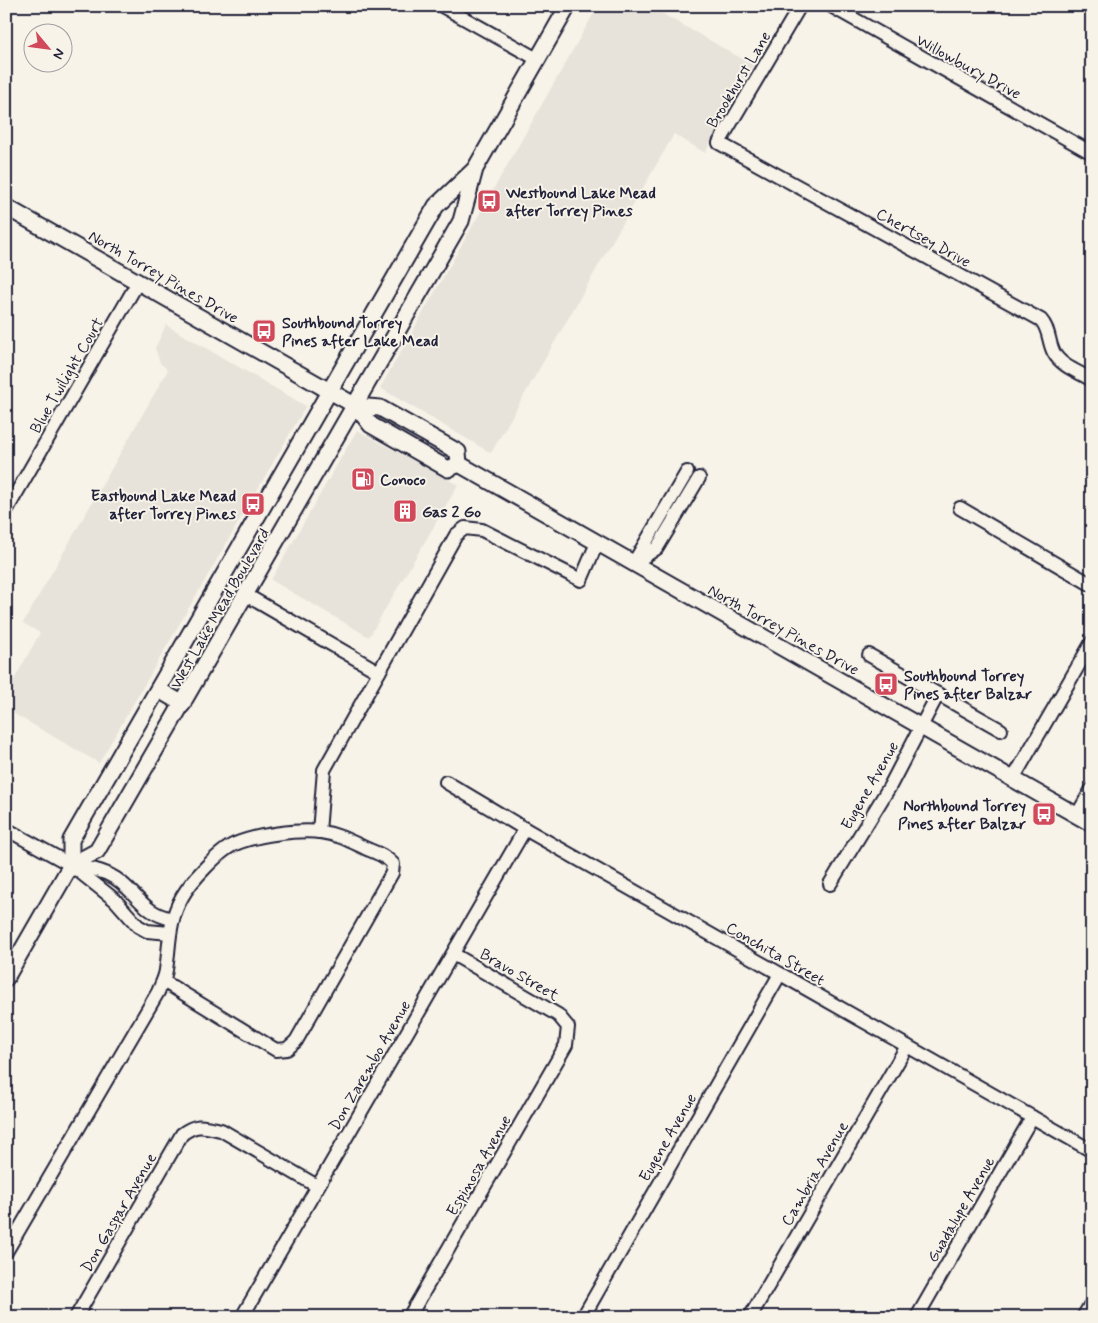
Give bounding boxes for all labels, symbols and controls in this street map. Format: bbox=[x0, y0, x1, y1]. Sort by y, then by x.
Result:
north arrow bbox=[22, 22, 72, 72]
street label: Brookhurst Lane bbox=[702, 27, 776, 132]
street label: Willowbury Drive bbox=[912, 30, 1025, 105]
text: N bbox=[48, 45, 69, 62]
place label: Westbound Lake Mead after Torrey Pines bbox=[505, 183, 656, 222]
bus stop icon: Westbound Lake Mead after Torrey Pines bbox=[476, 188, 502, 214]
street label: Chertsey Drive bbox=[872, 204, 974, 273]
street label: North Torrey Pines Drive bbox=[84, 226, 242, 329]
place label: Southbound Torrey Pines after Lake Mead bbox=[282, 313, 438, 352]
street label: Blue Twilight Court bbox=[26, 314, 109, 438]
bus stop icon: Southbound Torrey Pines after Lake Mead bbox=[251, 318, 277, 344]
fuel station icon: Conoco bbox=[350, 466, 376, 492]
place label: Conoco bbox=[380, 470, 426, 491]
place label: Eastbound Lake Mead after Torrey Pines bbox=[91, 486, 237, 525]
bus stop icon: Eastbound Lake Mead after Torrey Pines bbox=[240, 491, 266, 517]
building icon: Gas 2 Go bbox=[392, 498, 418, 524]
place label: Gas 2 Go bbox=[422, 502, 481, 523]
street label: West Lake Mead Boulevard bbox=[166, 525, 275, 693]
street label: North Torrey Pines Drive bbox=[704, 580, 863, 681]
place label: Southbound Torrey Pines after Balzar bbox=[904, 666, 1032, 705]
bus stop icon: Southbound Torrey Pines after Balzar bbox=[873, 671, 899, 697]
street label: Eugene Avenue bbox=[837, 738, 904, 834]
place label: Northbound Torrey Pines after Balzar bbox=[898, 796, 1026, 835]
bus stop icon: Northbound Torrey Pines after Balzar bbox=[1031, 801, 1057, 827]
street label: Conchita Street bbox=[722, 917, 828, 991]
street label: Bravo Street bbox=[476, 944, 563, 1007]
street label: Don Zarembo Avenue bbox=[324, 997, 416, 1135]
street label: Eugene Avenue bbox=[635, 1090, 702, 1186]
street label: Espinosa Avenue bbox=[442, 1112, 517, 1220]
street label: Cambria Avenue bbox=[777, 1118, 854, 1230]
street label: Don Gaspar Avenue bbox=[76, 1149, 162, 1276]
street label: Guadalupe Avenue bbox=[922, 1153, 1000, 1267]

